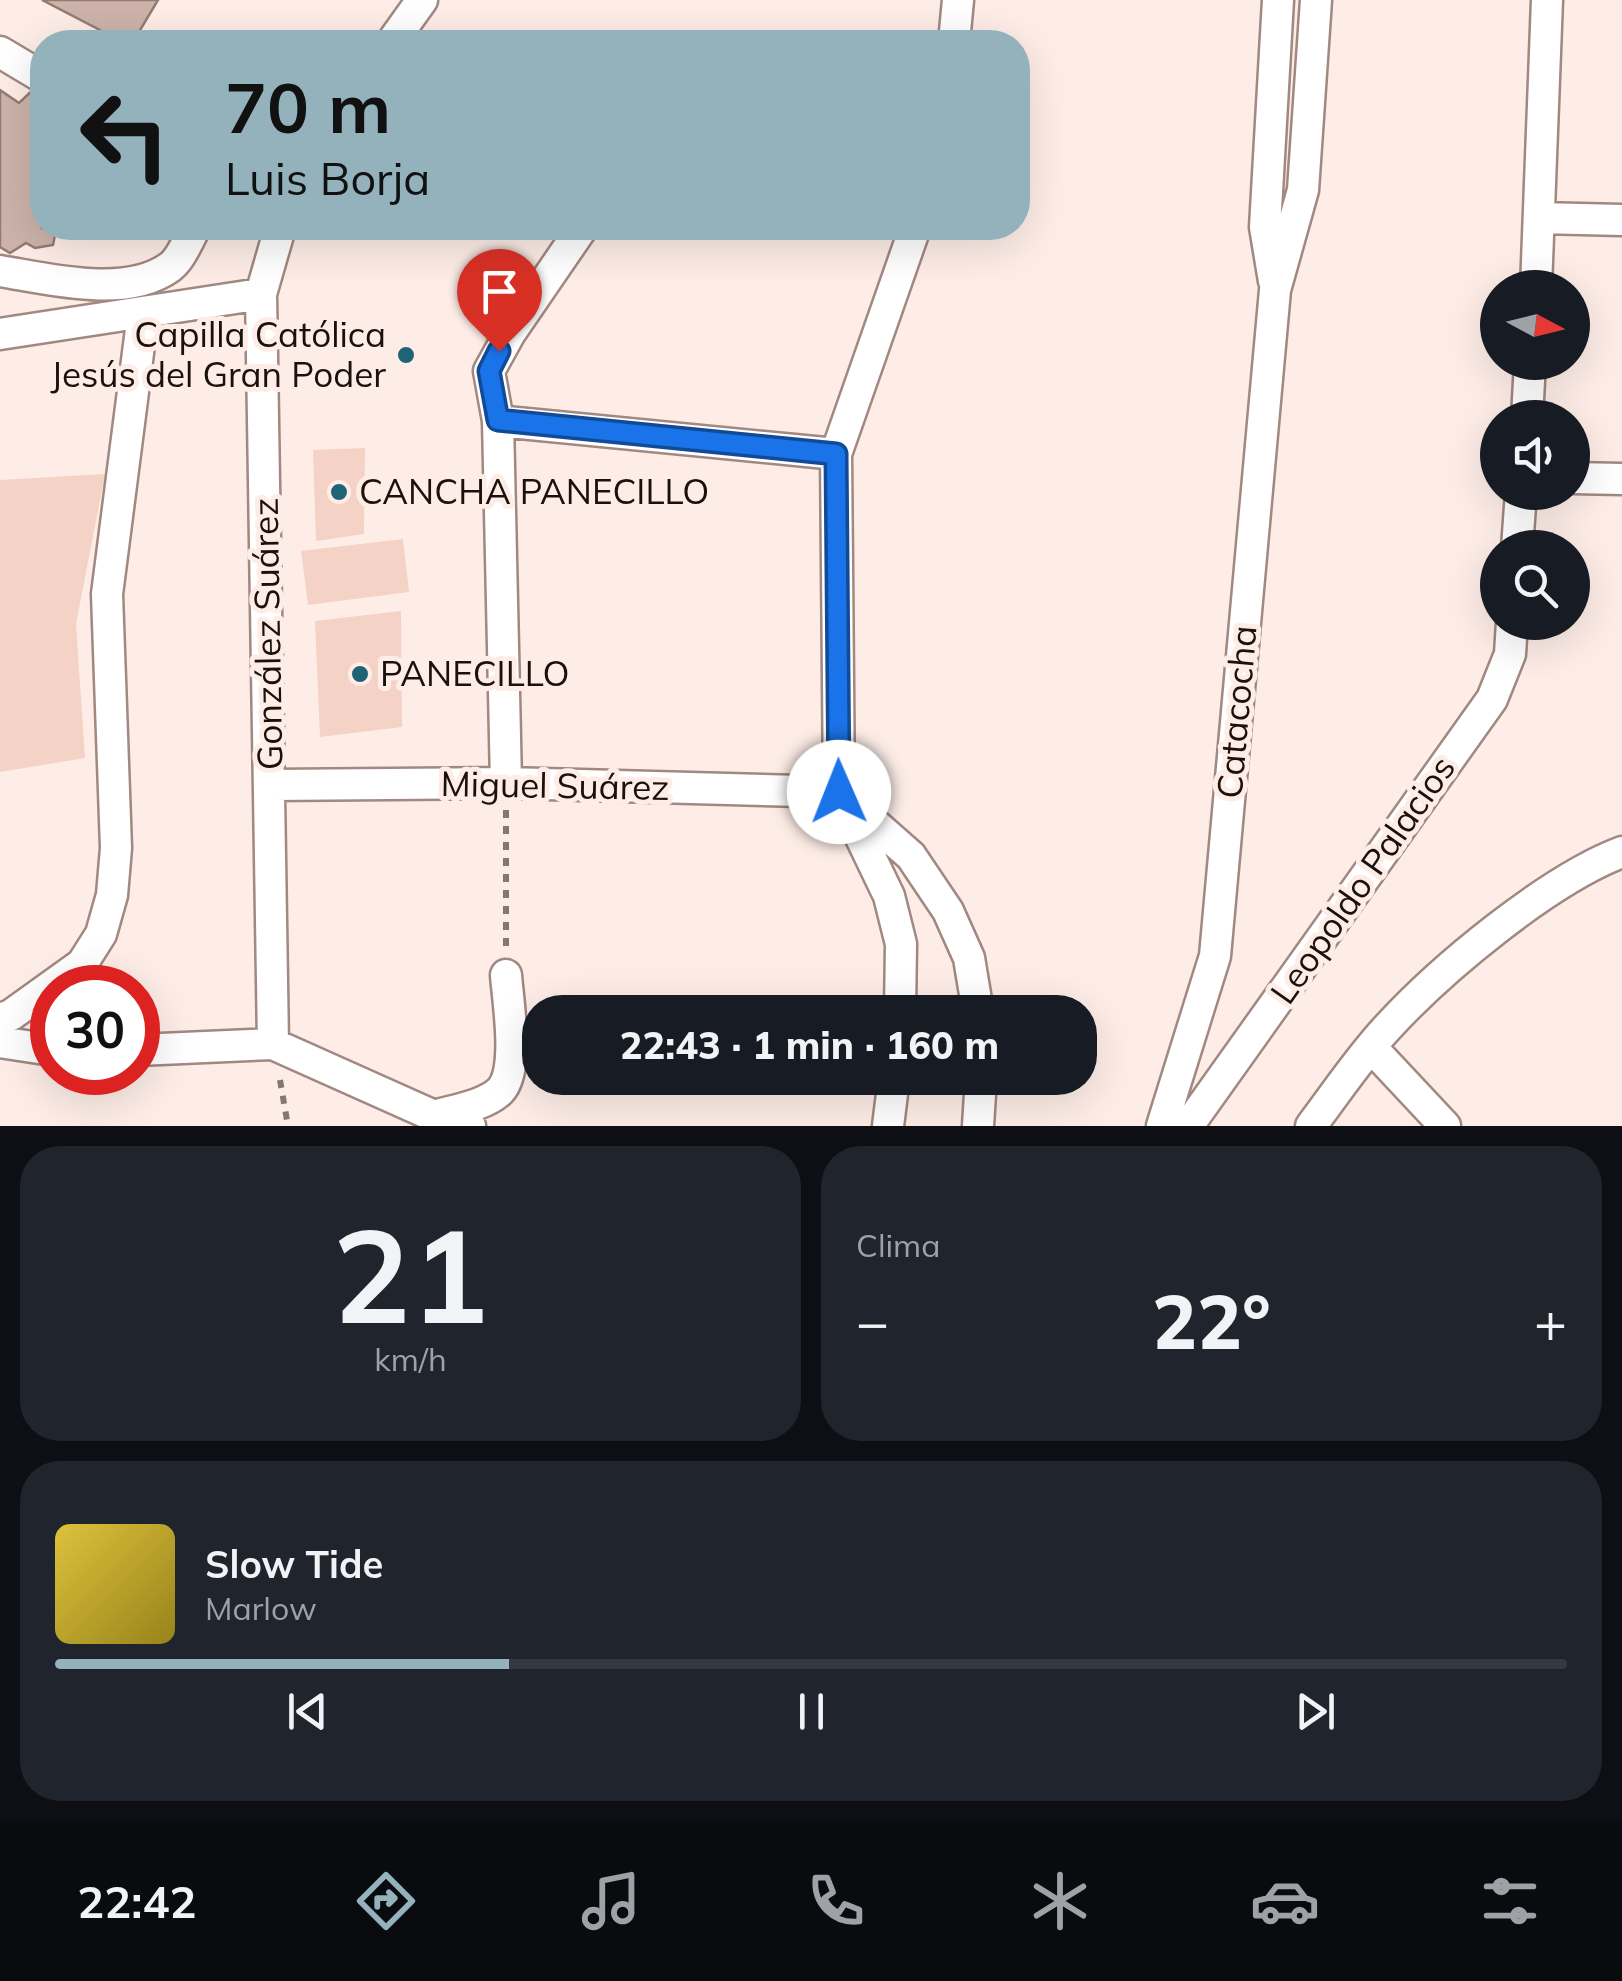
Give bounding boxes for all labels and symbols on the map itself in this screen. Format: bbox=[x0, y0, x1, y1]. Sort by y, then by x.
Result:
pin bbox=[457, 249, 542, 352]
north arrow bbox=[1480, 270, 1590, 380]
place label: Capilla Católica Jesús del Gran Poder bbox=[50, 312, 386, 396]
marker: Capilla Católica Jesús del Gran Poder bbox=[395, 344, 417, 366]
place label: CANCHA PANECILLO bbox=[359, 469, 709, 513]
marker: CANCHA PANECILLO bbox=[328, 481, 350, 503]
street label: González Suárez bbox=[243, 497, 291, 771]
street label: Catacocha bbox=[1207, 624, 1265, 800]
place label: PANECILLO bbox=[380, 651, 570, 695]
marker: PANECILLO bbox=[349, 663, 371, 685]
position arrow bbox=[787, 740, 891, 844]
street label: Leopoldo Palacios bbox=[1260, 747, 1464, 1012]
street label: Miguel Suárez bbox=[440, 761, 670, 809]
speed limit sign: 30 bbox=[30, 965, 160, 1095]

